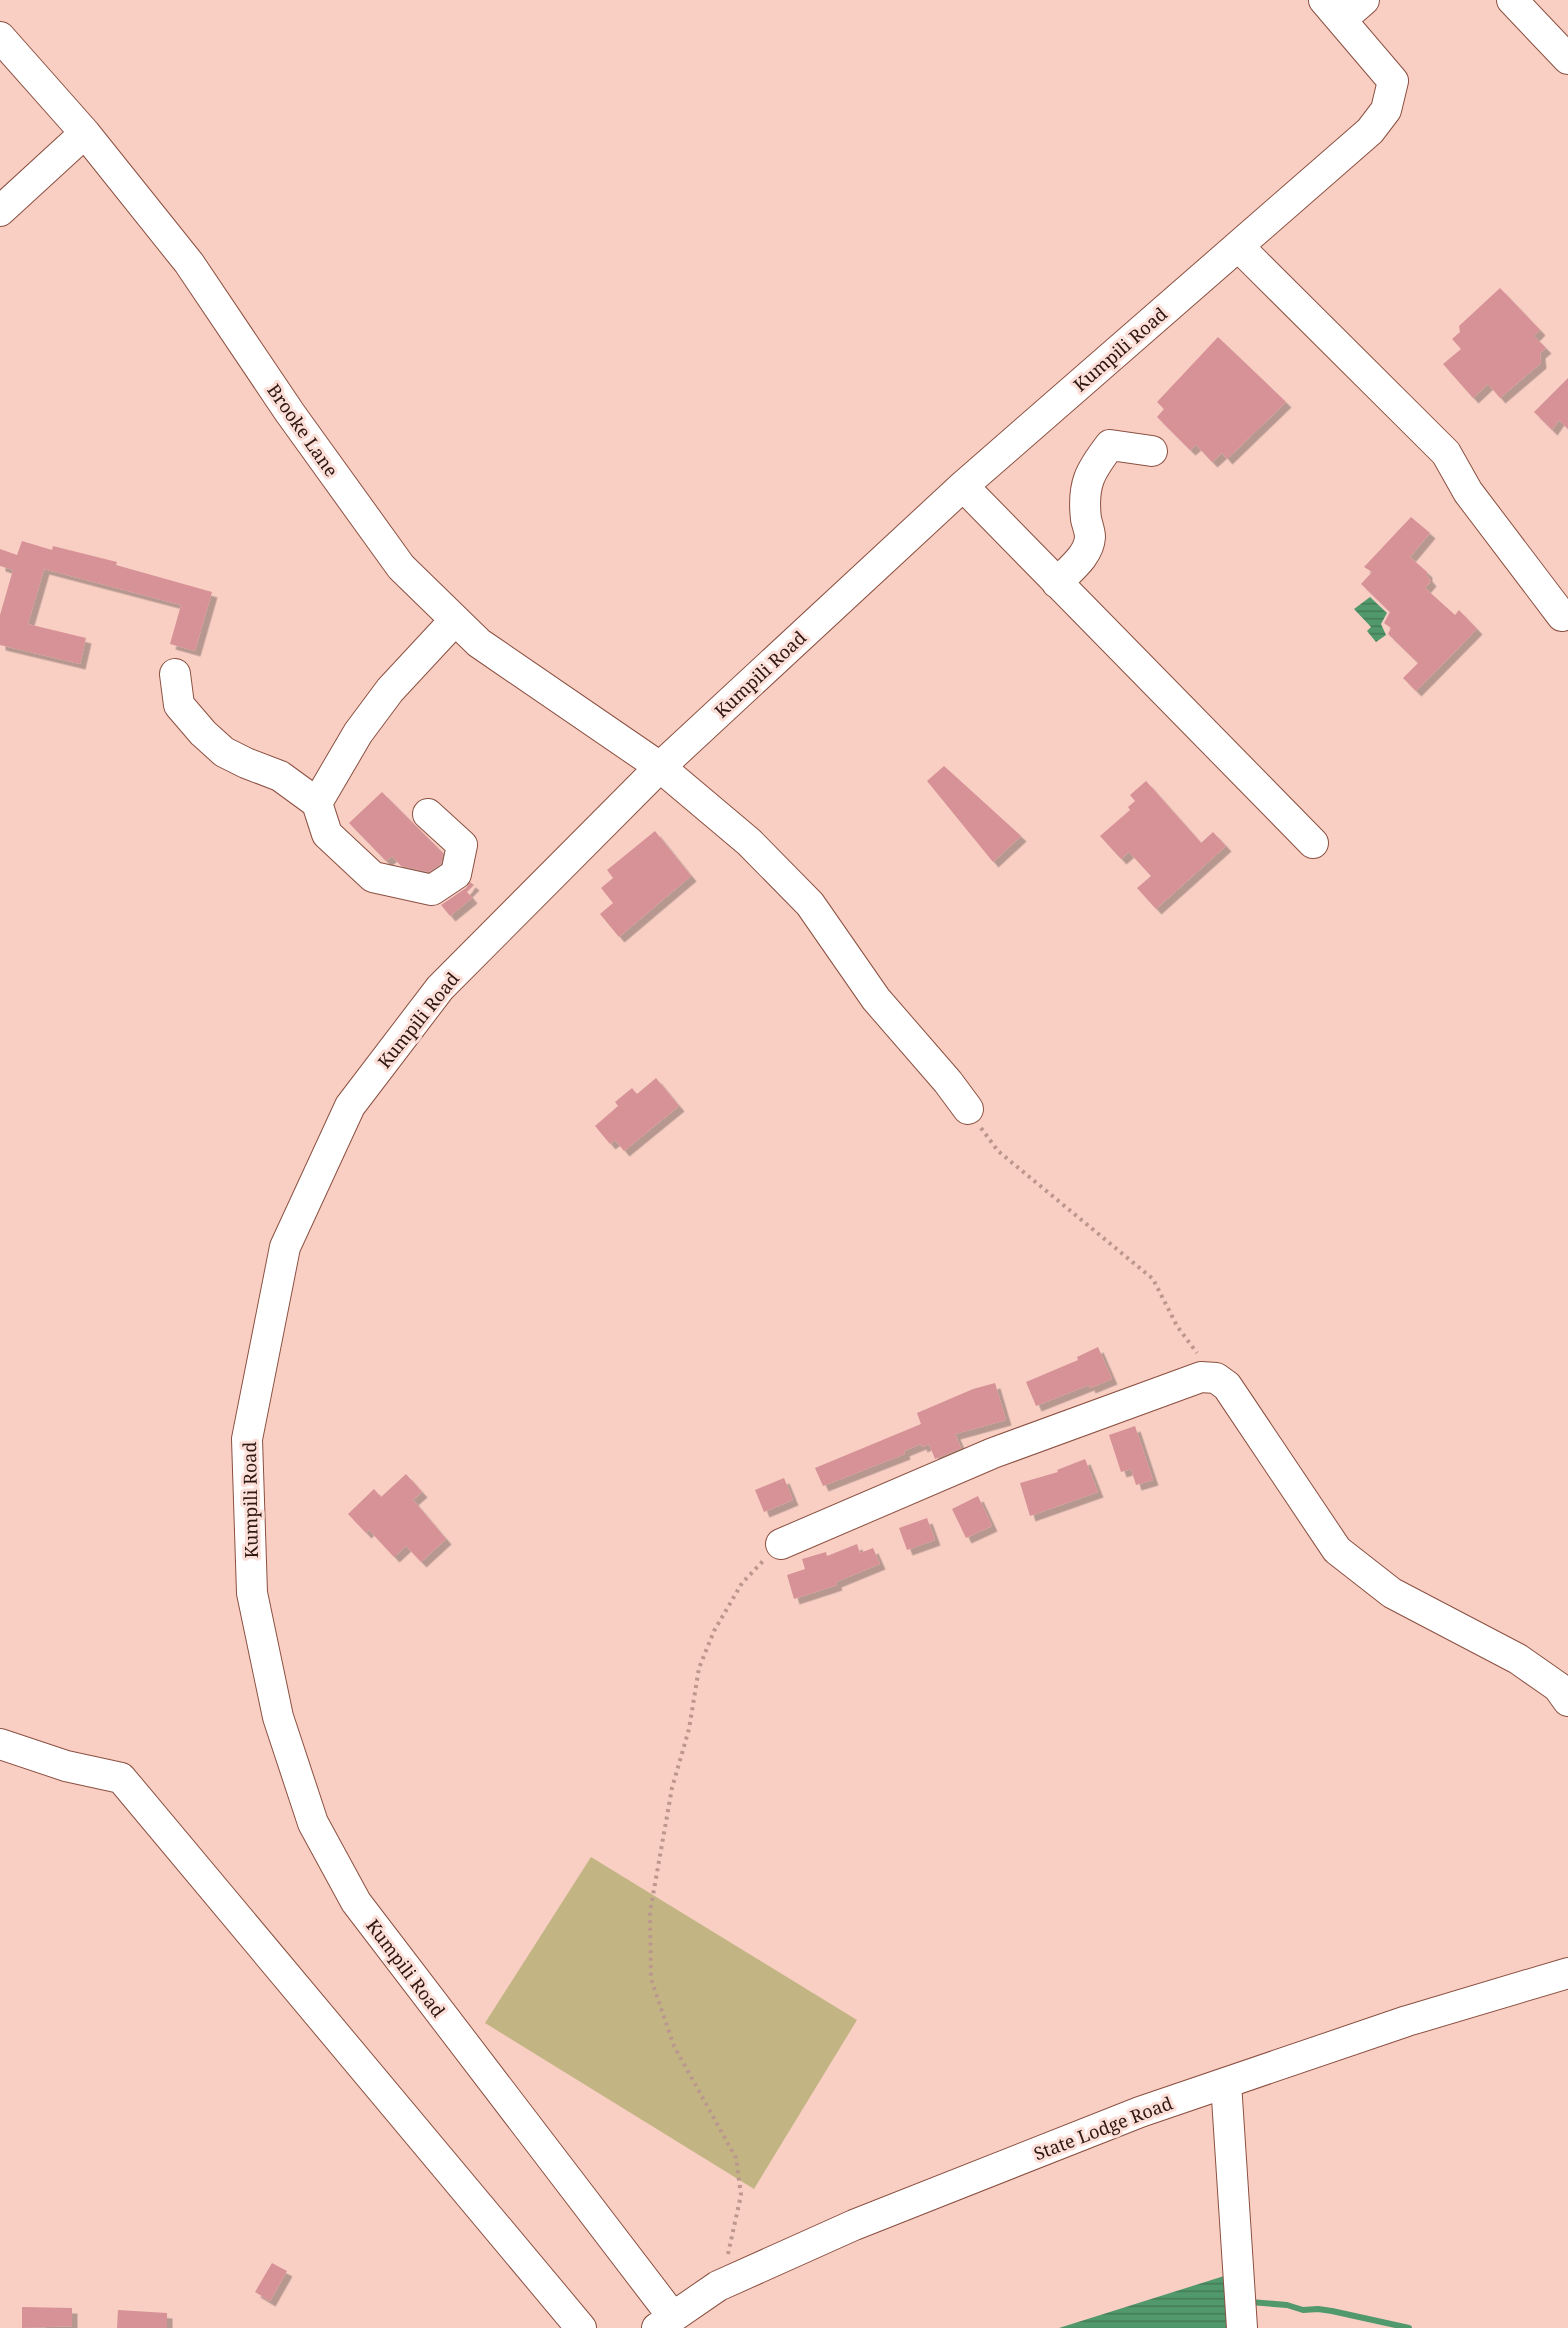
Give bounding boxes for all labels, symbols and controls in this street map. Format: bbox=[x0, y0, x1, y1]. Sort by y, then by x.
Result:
street label: Kumpili Road bbox=[1068, 302, 1172, 396]
street label: Brooke Lane bbox=[262, 379, 344, 481]
street label: Kumpili Road bbox=[709, 625, 811, 723]
street label: Kumpili Road bbox=[372, 967, 464, 1073]
street label: Kumpili Road bbox=[237, 1441, 263, 1559]
street label: Kumpili Road bbox=[361, 1914, 451, 2022]
street label: State Lodge Road bbox=[1030, 2090, 1176, 2166]

